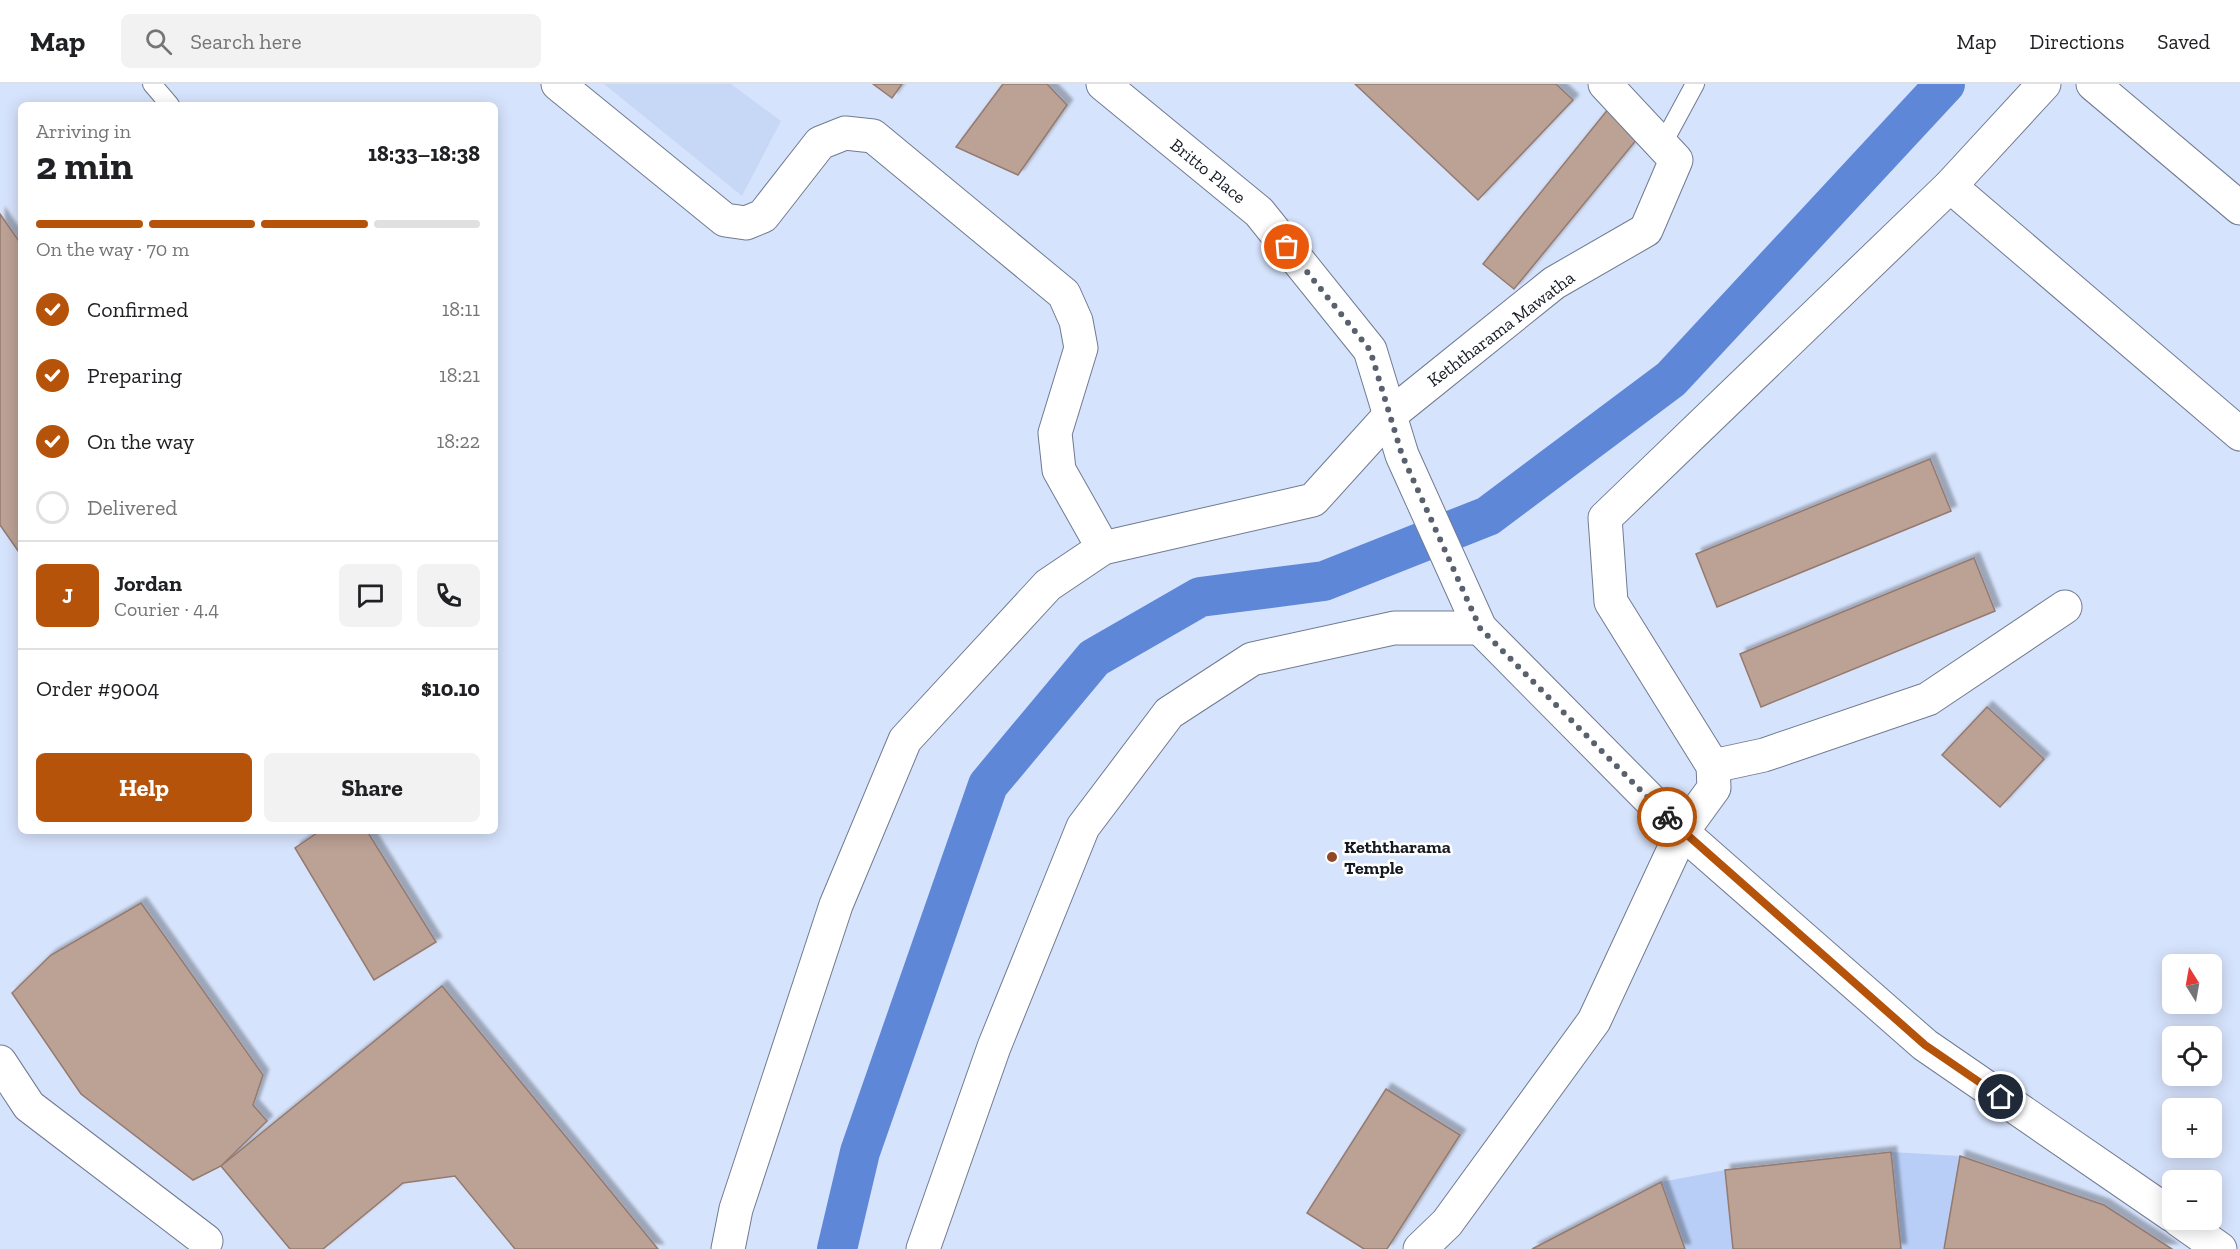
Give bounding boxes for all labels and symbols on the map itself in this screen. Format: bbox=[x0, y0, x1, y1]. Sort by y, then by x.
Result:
street label: Britto Place bbox=[1166, 134, 1250, 208]
pin bbox=[1261, 221, 1312, 272]
street label: Keththarama Mawatha bbox=[1423, 266, 1579, 391]
courier bbox=[1637, 787, 1697, 847]
place label: Keththarama Temple bbox=[1344, 836, 1451, 879]
marker: Keththarama Temple bbox=[1325, 850, 1339, 864]
north arrow bbox=[2162, 954, 2222, 1014]
pin bbox=[1975, 1071, 2026, 1122]

